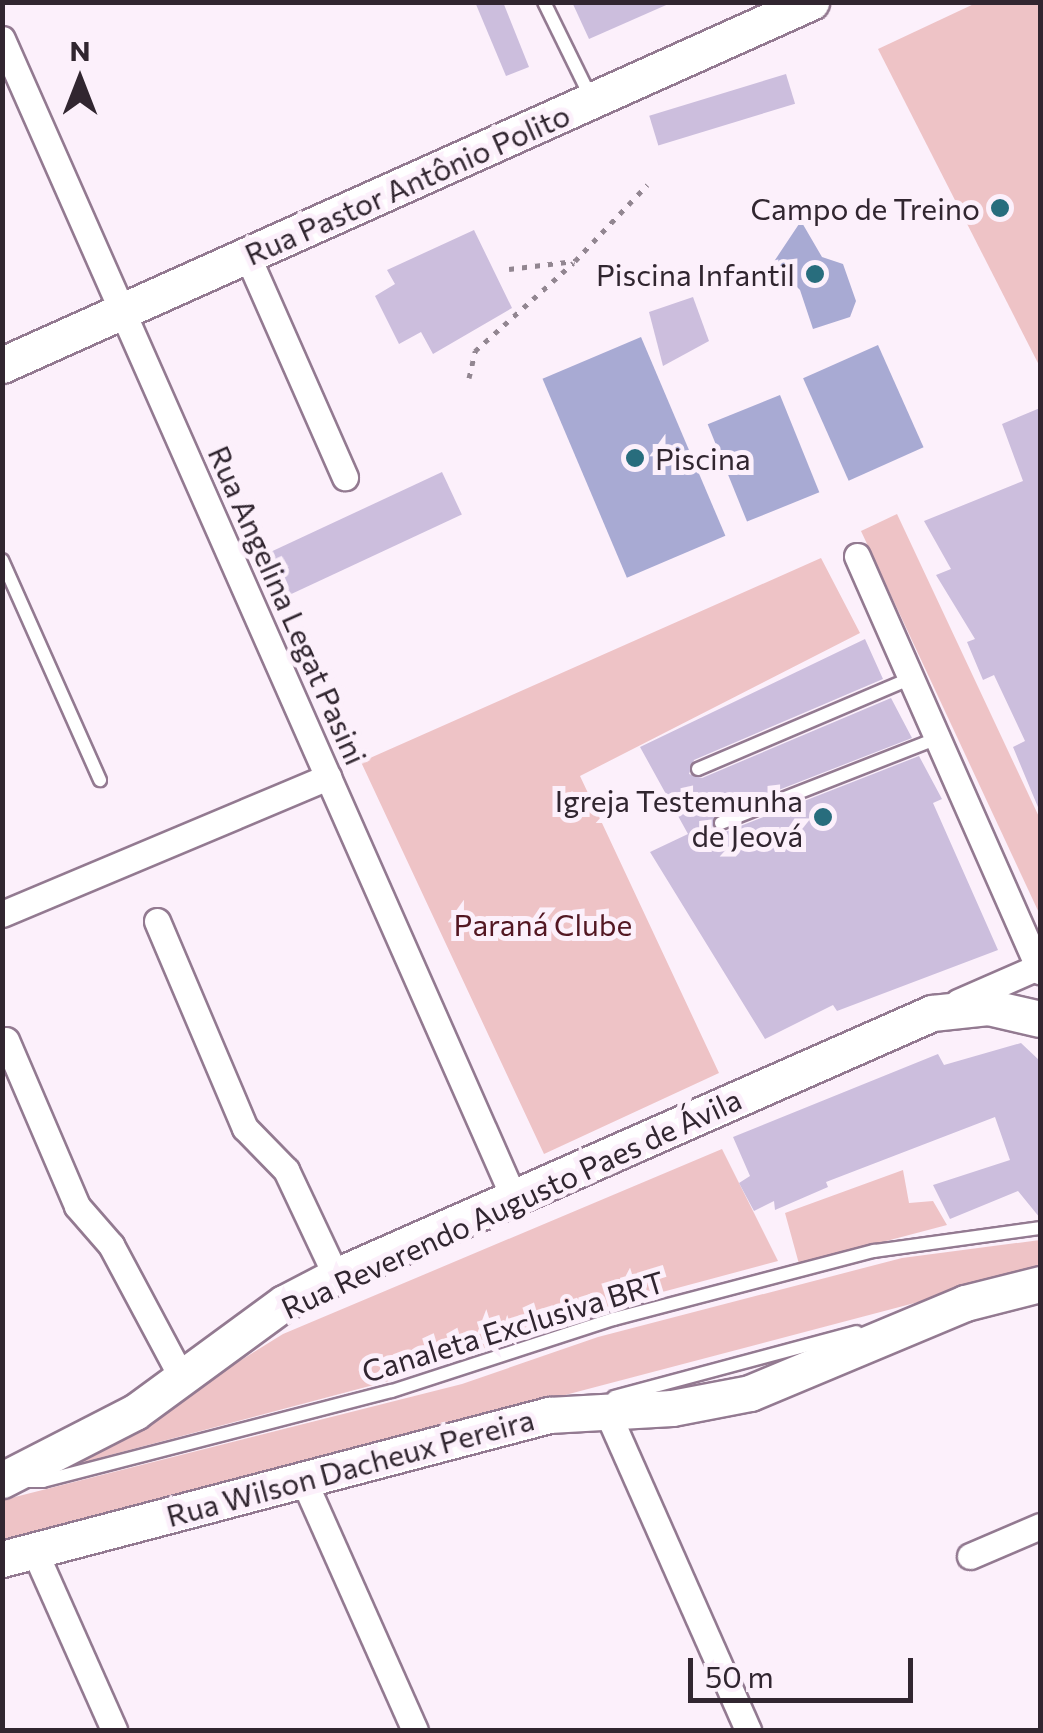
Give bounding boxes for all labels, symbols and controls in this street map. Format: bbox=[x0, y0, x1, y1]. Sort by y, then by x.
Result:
north arrow bbox=[30, 30, 130, 130]
text: N bbox=[70, 33, 91, 67]
street label: Rua Pastor Antônio Polito bbox=[239, 96, 575, 272]
place label: Campo de Treino bbox=[750, 190, 980, 226]
marker: Campo de Treino bbox=[989, 197, 1011, 219]
place label: Piscina Infantil bbox=[596, 256, 795, 292]
marker: Piscina Infantil bbox=[804, 263, 826, 285]
street label: Rua Angelina Legat Pasini bbox=[201, 440, 375, 770]
place label: Piscina bbox=[655, 440, 751, 476]
marker: Piscina bbox=[624, 447, 646, 469]
place label: Igreja Testemunha de Jeová bbox=[555, 782, 803, 852]
marker: Igreja Testemunha de Jeová bbox=[812, 806, 834, 828]
park label: Paraná Clube bbox=[454, 906, 632, 942]
street label: Rua Reverendo Augusto Paes de Ávila bbox=[275, 1080, 747, 1326]
street label: Canaleta Exclusiva BRT bbox=[357, 1263, 669, 1389]
street label: Rua Wilson Dacheux Pereira bbox=[162, 1401, 538, 1533]
scale bar bbox=[693, 1638, 918, 1700]
text: 50 m bbox=[705, 1657, 774, 1694]

